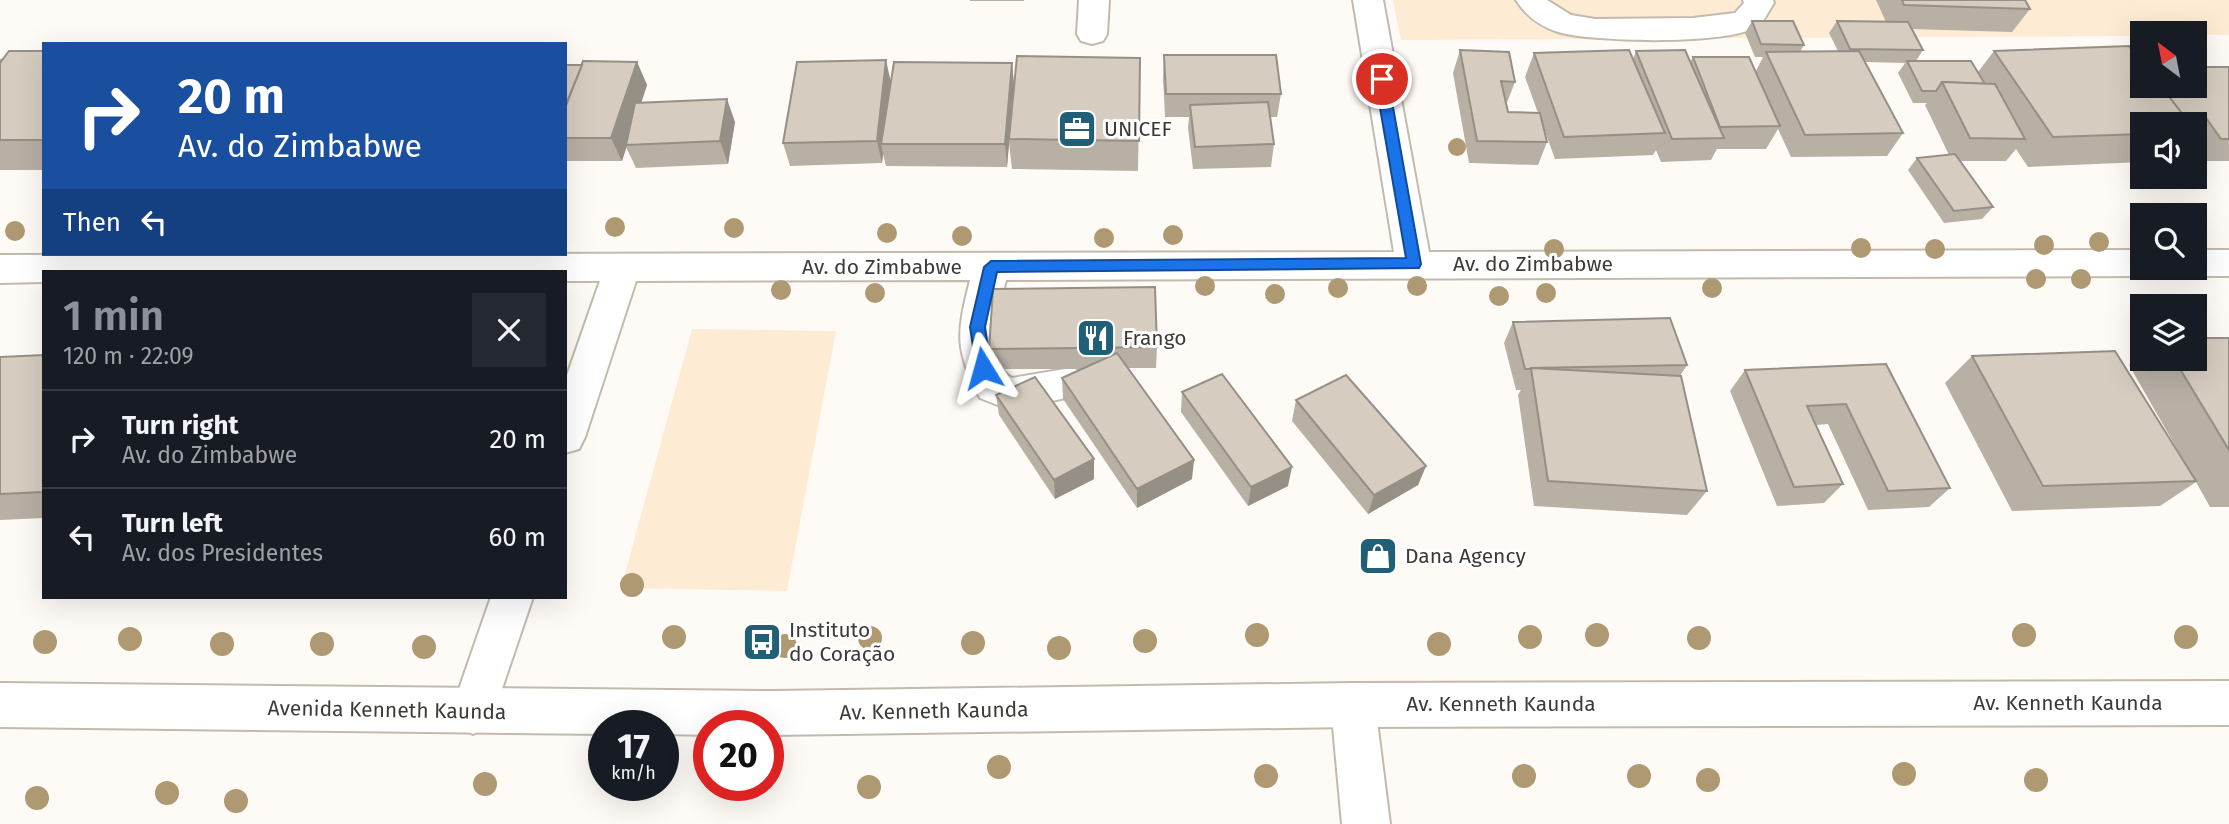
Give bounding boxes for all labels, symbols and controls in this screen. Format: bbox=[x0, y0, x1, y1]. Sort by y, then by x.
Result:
north arrow bbox=[2130, 21, 2207, 98]
map controls bbox=[2130, 21, 2207, 371]
pin bbox=[1352, 49, 1412, 109]
icon: arrive bbox=[1363, 60, 1401, 98]
text: 20 m bbox=[178, 67, 285, 126]
icon: right bbox=[63, 70, 154, 161]
office icon: UNICEF bbox=[1056, 108, 1098, 150]
button: sound bbox=[2130, 112, 2207, 189]
place label: UNICEF bbox=[1104, 116, 1172, 142]
text: Av. do Zimbabwe bbox=[178, 127, 422, 165]
icon: left bbox=[135, 203, 173, 241]
button: search bbox=[2130, 203, 2207, 280]
text: Then bbox=[63, 207, 121, 238]
street label: Av. do Zimbabwe bbox=[1453, 251, 1613, 277]
street label: Av. do Zimbabwe bbox=[802, 254, 962, 280]
text: 1 min bbox=[63, 291, 164, 341]
button: close bbox=[472, 293, 546, 367]
button: layers bbox=[2130, 294, 2207, 371]
restaurant icon: Frango bbox=[1075, 317, 1117, 359]
place label: Frango bbox=[1123, 325, 1187, 351]
position arrow bbox=[946, 331, 1020, 405]
text: 120 m · 22:09 bbox=[63, 342, 194, 370]
text: Turn right bbox=[122, 410, 239, 441]
icon: right bbox=[63, 420, 101, 458]
text: 20 m bbox=[489, 424, 546, 455]
text: Av. do Zimbabwe bbox=[122, 441, 297, 469]
text: Turn left bbox=[122, 508, 223, 539]
icon: left bbox=[63, 518, 101, 556]
text: 60 m bbox=[488, 522, 546, 553]
shop icon: Dana Agency bbox=[1357, 535, 1399, 577]
text: Av. dos Presidentes bbox=[122, 539, 323, 567]
place label: Dana Agency bbox=[1405, 543, 1526, 569]
place label: Instituto do Coração bbox=[789, 617, 895, 667]
bus stop icon: Instituto do Coração bbox=[741, 621, 783, 663]
street label: Av. Kenneth Kaunda bbox=[1973, 690, 2163, 716]
street label: Av. Kenneth Kaunda bbox=[1406, 691, 1596, 717]
street label: Avenida Kenneth Kaunda bbox=[267, 695, 507, 725]
street label: Av. Kenneth Kaunda bbox=[839, 696, 1029, 726]
speed limit sign: 20 bbox=[693, 710, 784, 801]
text: 17 bbox=[617, 725, 650, 767]
text: km/h bbox=[611, 762, 656, 784]

